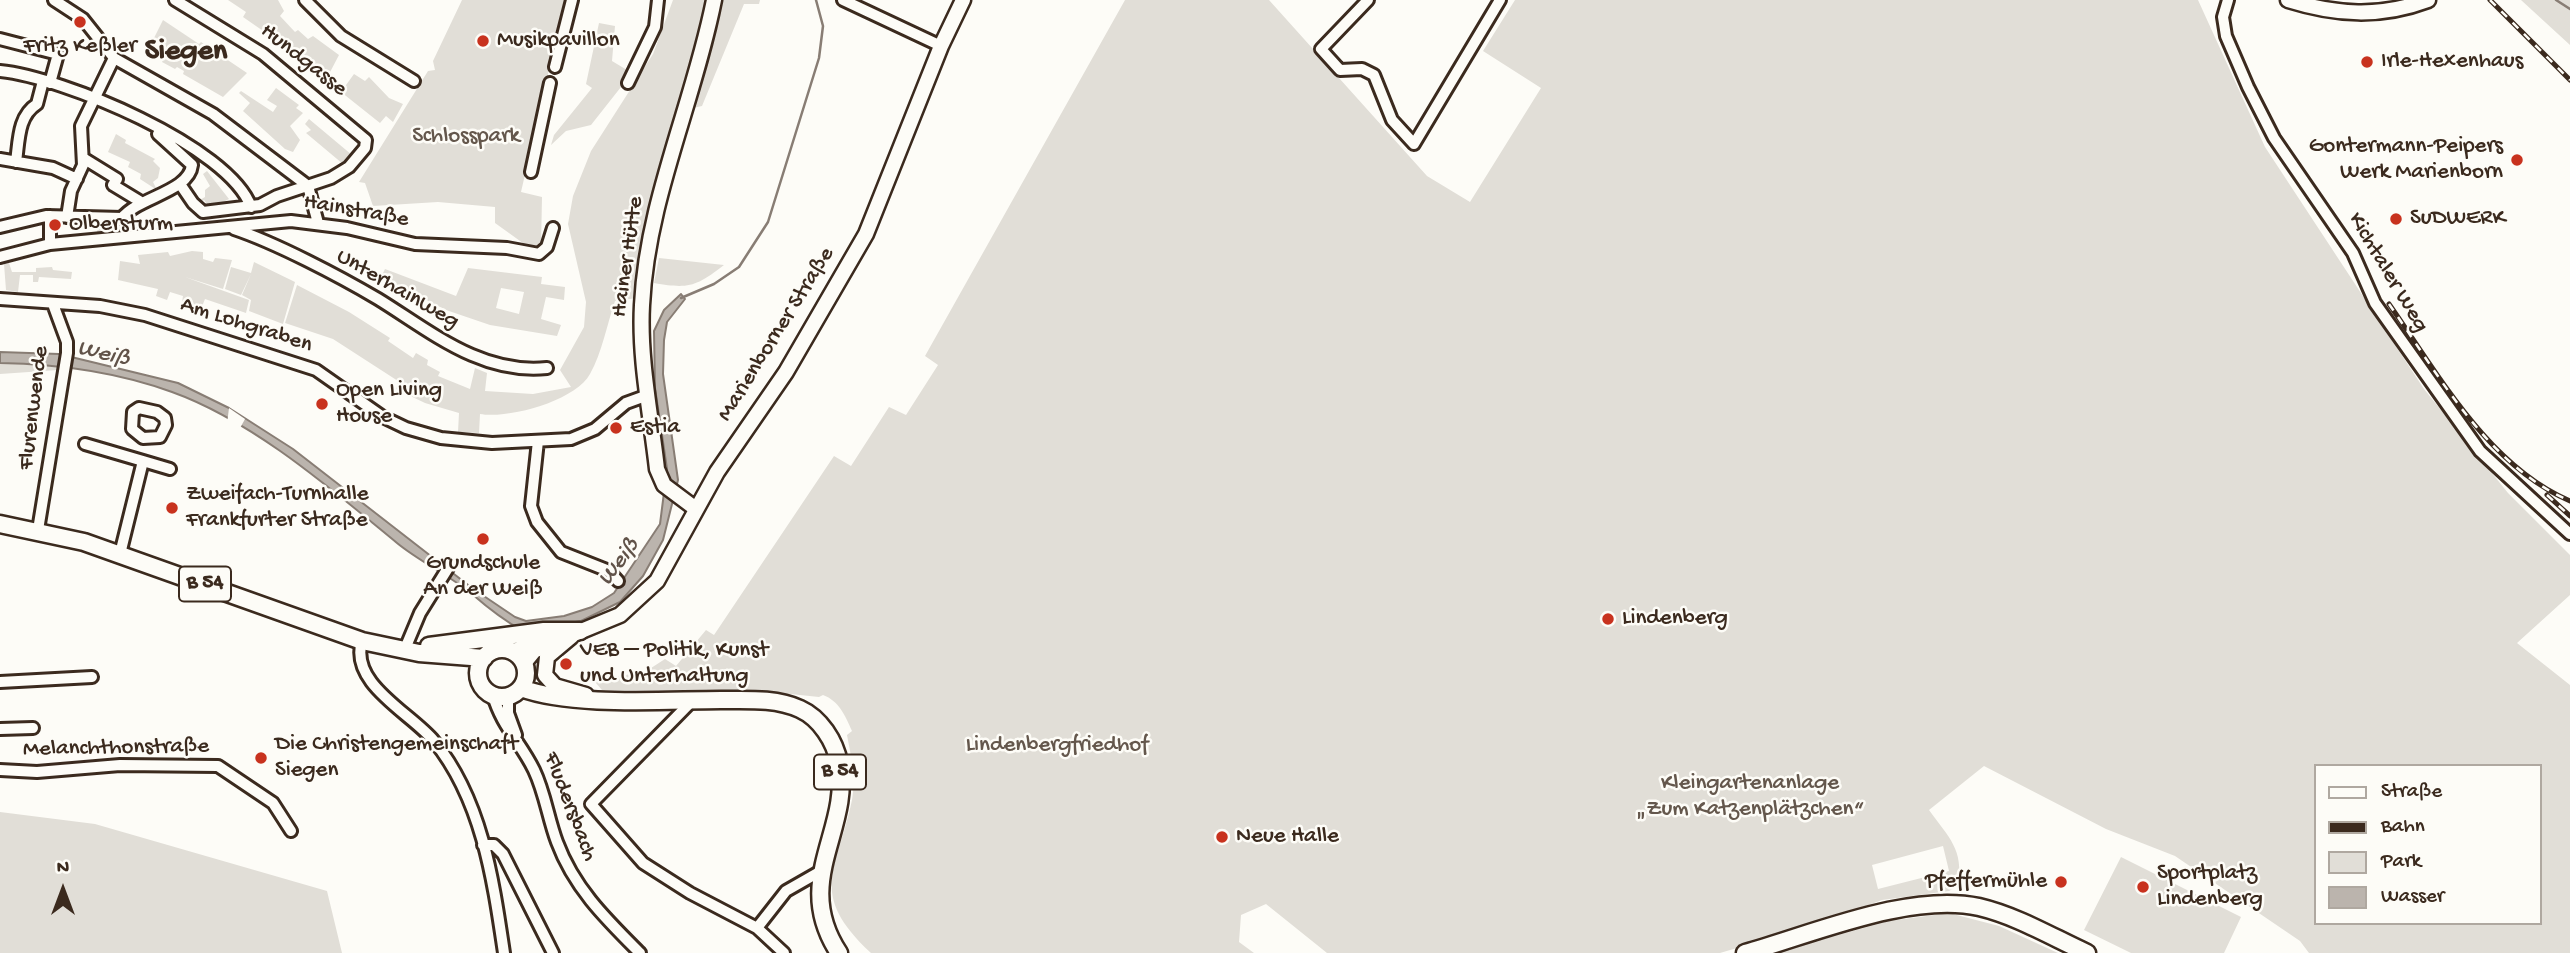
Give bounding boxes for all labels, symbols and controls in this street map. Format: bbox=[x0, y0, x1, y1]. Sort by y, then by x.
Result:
marker: Fritz Keßler bbox=[72, 14, 88, 30]
street label: Hundgasse bbox=[254, 18, 352, 104]
place label: Musikpavillon bbox=[497, 27, 620, 55]
place label: Fritz Keßler bbox=[23, 33, 137, 61]
marker: Musikpavillon bbox=[475, 33, 491, 49]
district label: Siegen bbox=[145, 35, 227, 71]
place label: Irle-Hexenhaus bbox=[2381, 48, 2523, 76]
marker: Irle-Hexenhaus bbox=[2359, 54, 2375, 70]
park label: Schlosspark bbox=[412, 123, 520, 151]
place label: Gontermann-Peipers Werk Marienborn bbox=[2309, 133, 2503, 187]
marker: Gontermann-Peipers Werk Marienborn bbox=[2509, 152, 2525, 168]
street label: Hainstraße bbox=[301, 189, 411, 235]
street label: Hainer Hütte bbox=[607, 195, 651, 319]
place label: SuDWERK bbox=[2410, 205, 2505, 233]
street label: Kichtaler Weg bbox=[2340, 208, 2434, 338]
place label: Olbersturm bbox=[69, 211, 173, 239]
marker: SuDWERK bbox=[2388, 211, 2404, 227]
marker: Olbersturm bbox=[47, 217, 63, 233]
street label: Marienborner Straße bbox=[712, 243, 842, 427]
street label: Unterhainweg bbox=[331, 244, 463, 336]
street label: Am Lohgraben bbox=[177, 292, 315, 360]
water label: Weiß bbox=[74, 335, 132, 375]
street label: Flurenwende bbox=[14, 345, 56, 471]
place label: Open Living House bbox=[336, 377, 442, 431]
marker: Open Living House bbox=[314, 396, 330, 412]
place label: Estia bbox=[630, 414, 680, 442]
marker: Estia bbox=[608, 420, 624, 436]
place label: Zweifach-Turnhalle Frankfurter Straße bbox=[186, 481, 369, 535]
marker: Zweifach-Turnhalle Frankfurter Straße bbox=[164, 500, 180, 516]
marker: Grundschule An der Weiß bbox=[475, 531, 491, 547]
water label: Weiß bbox=[592, 533, 648, 593]
place label: Grundschule An der Weiß bbox=[423, 550, 543, 604]
road number: B 54 bbox=[179, 566, 231, 602]
place label: Lindenberg bbox=[1622, 605, 1728, 633]
marker: Lindenberg bbox=[1600, 611, 1616, 627]
place label: VEB – Politik, Kunst und Unterhaltung bbox=[580, 637, 768, 691]
marker: VEB – Politik, Kunst und Unterhaltung bbox=[558, 656, 574, 672]
place label: Die Christengemeinschaft Siegen bbox=[275, 731, 518, 785]
park label: Lindenbergfriedhof bbox=[966, 732, 1148, 760]
street label: Melanchthonstraße bbox=[23, 734, 209, 764]
street label: Fludersbach bbox=[536, 749, 602, 865]
marker: Die Christengemeinschaft Siegen bbox=[253, 750, 269, 766]
road number: B 54 bbox=[814, 754, 866, 790]
legend bbox=[2314, 764, 2542, 925]
park label: Kleingartenanlage „Zum Katzenplätzchen“ bbox=[1636, 770, 1864, 824]
text: Straße bbox=[2381, 780, 2442, 805]
text: Bahn bbox=[2381, 815, 2425, 840]
place label: Neue Halle bbox=[1236, 823, 1339, 851]
marker: Neue Halle bbox=[1214, 829, 1230, 845]
text: Park bbox=[2381, 850, 2421, 875]
north arrow bbox=[28, 855, 98, 925]
text: N bbox=[57, 857, 69, 880]
place label: Sportplatz Lindenberg bbox=[2157, 860, 2263, 914]
place label: Pfeffermühle bbox=[1925, 868, 2047, 896]
marker: Pfeffermühle bbox=[2053, 874, 2069, 890]
marker: Sportplatz Lindenberg bbox=[2135, 879, 2151, 895]
text: Wasser bbox=[2381, 885, 2444, 910]

